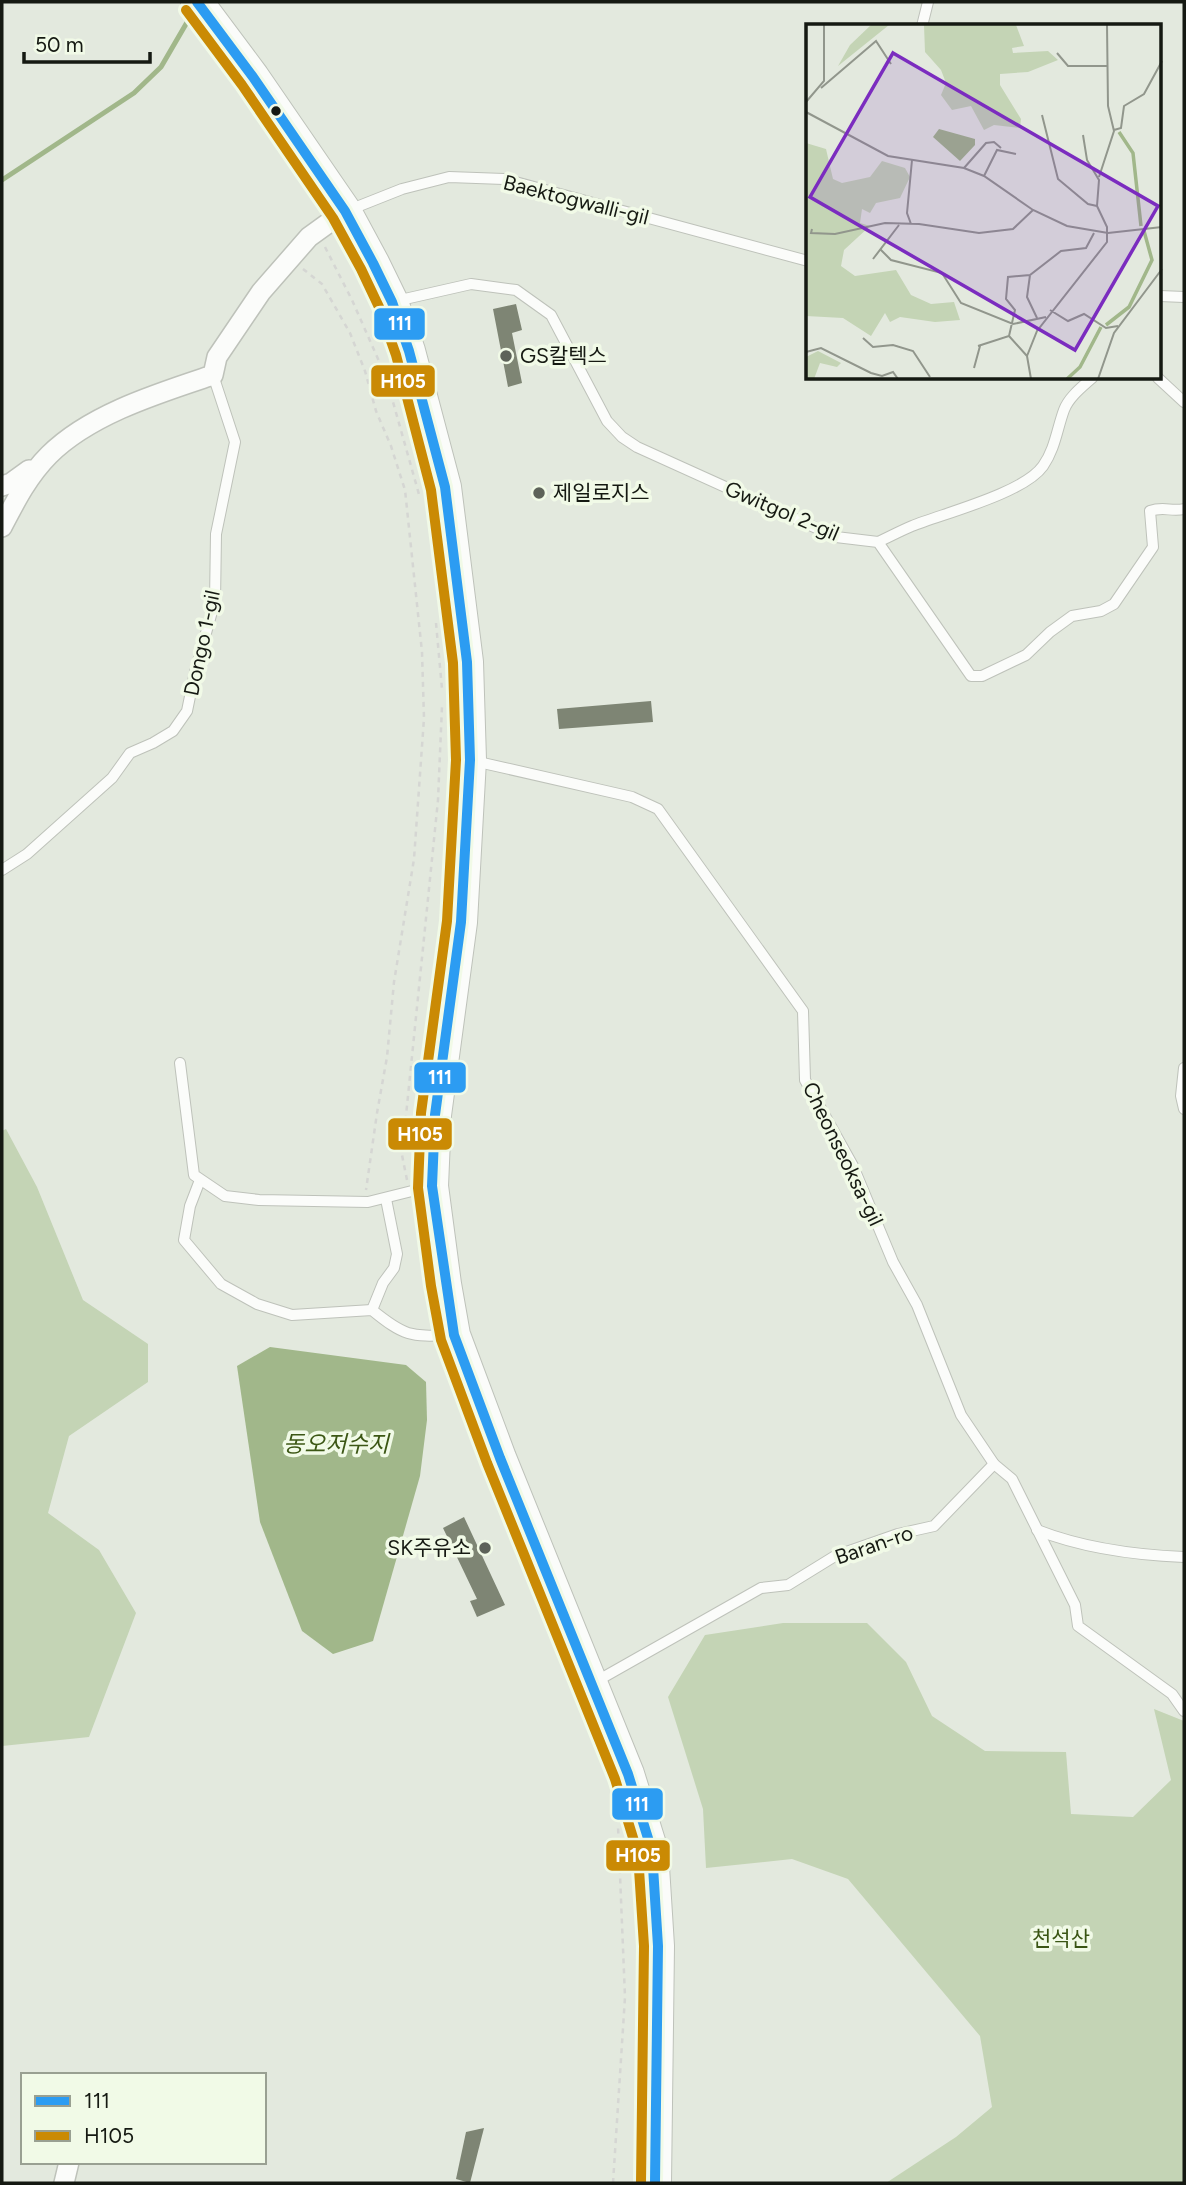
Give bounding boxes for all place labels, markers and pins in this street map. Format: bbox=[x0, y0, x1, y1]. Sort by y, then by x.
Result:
unlabelled marker bbox=[269, 104, 283, 118]
place label: GS칼텍스 bbox=[520, 343, 607, 368]
marker: GS칼텍스 bbox=[498, 348, 514, 364]
place label: 제일로지스 bbox=[553, 480, 650, 505]
marker: 제일로지스 bbox=[531, 485, 547, 501]
place label: SK주유소 bbox=[387, 1535, 471, 1560]
marker: SK주유소 bbox=[477, 1540, 493, 1556]

